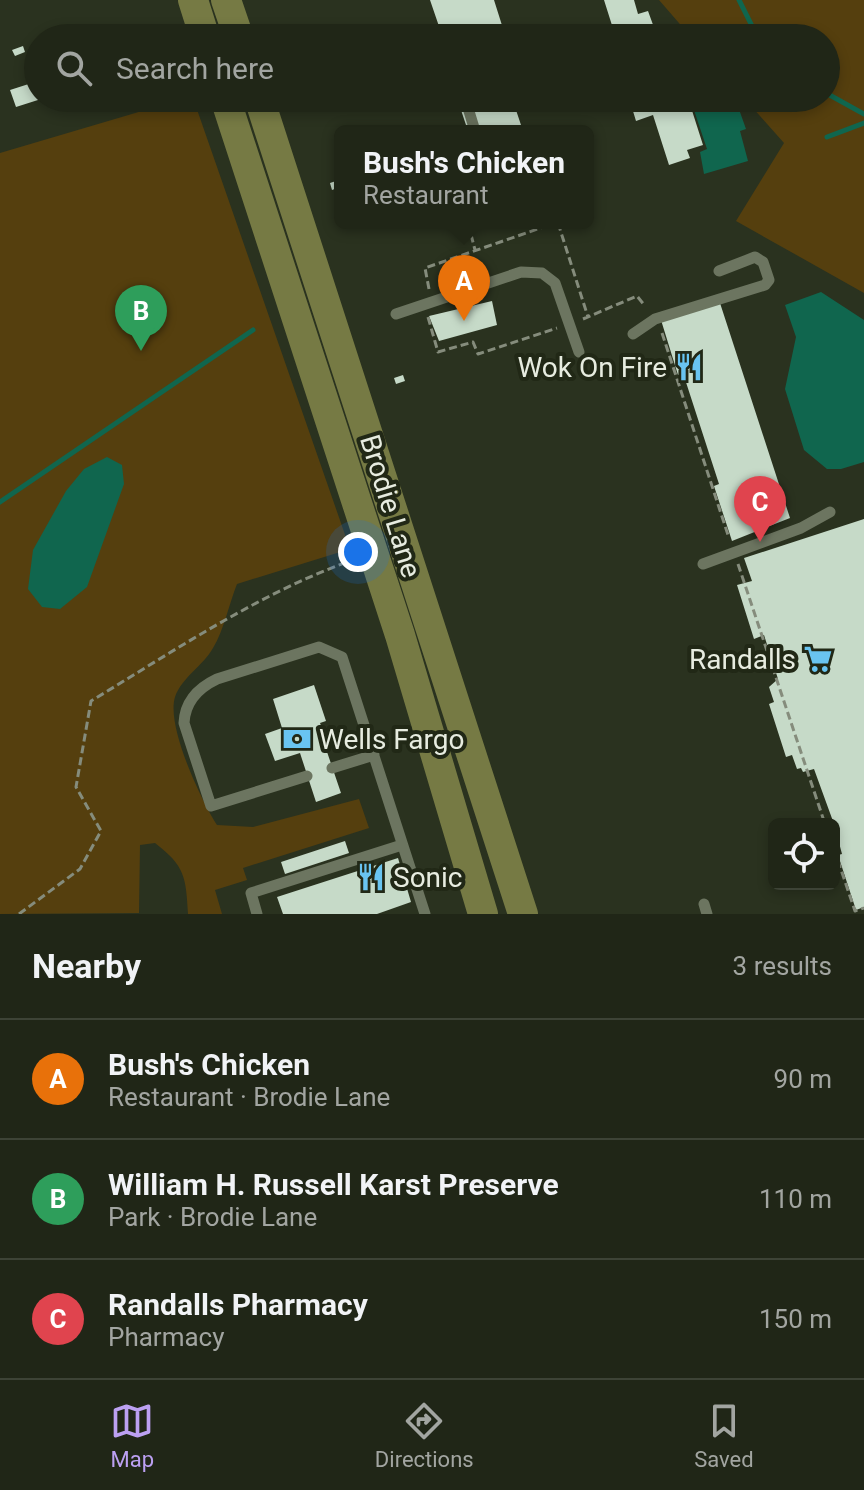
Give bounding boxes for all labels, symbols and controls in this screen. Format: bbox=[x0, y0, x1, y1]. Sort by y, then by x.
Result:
search box bbox=[24, 24, 840, 112]
icon: search bbox=[52, 46, 96, 90]
text: Search here bbox=[116, 51, 274, 86]
popup bbox=[334, 125, 594, 229]
text: Bush's Chicken bbox=[363, 145, 565, 180]
text: Restaurant bbox=[363, 180, 489, 210]
pin: A bbox=[438, 255, 490, 321]
pin: B bbox=[115, 285, 167, 351]
place label: Wok On Fire bbox=[517, 351, 667, 384]
restaurant icon: Wok On Fire bbox=[674, 352, 704, 382]
street label: Brodie Lane bbox=[353, 431, 428, 582]
pin: C bbox=[734, 476, 786, 542]
your location bbox=[338, 532, 378, 572]
place label: Randalls bbox=[689, 643, 796, 676]
supermarket icon: Randalls bbox=[803, 644, 833, 674]
place label: Wells Fargo bbox=[319, 723, 464, 756]
bank icon: Wells Fargo bbox=[282, 724, 312, 754]
map controls bbox=[768, 818, 840, 890]
button: locate bbox=[768, 818, 840, 890]
place label: Sonic bbox=[393, 861, 463, 894]
restaurant icon: Sonic bbox=[356, 862, 386, 892]
text: Nearby bbox=[32, 946, 141, 986]
text: 3 results bbox=[733, 951, 832, 981]
text: Bush's Chicken bbox=[108, 1047, 310, 1082]
text: A bbox=[49, 1064, 67, 1094]
text: 90 m bbox=[774, 1064, 832, 1094]
text: Restaurant · Brodie Lane bbox=[108, 1082, 390, 1112]
text: William H. Russell Karst Preserve bbox=[108, 1167, 559, 1202]
text: B bbox=[50, 1184, 66, 1214]
text: 110 m bbox=[759, 1184, 832, 1214]
text: Park · Brodie Lane bbox=[108, 1202, 317, 1232]
text: Randalls Pharmacy bbox=[108, 1287, 368, 1322]
text: C bbox=[49, 1304, 67, 1334]
text: 150 m bbox=[759, 1304, 832, 1334]
text: Pharmacy bbox=[108, 1322, 225, 1352]
tab: Map bbox=[110, 1399, 154, 1472]
tab: Directions bbox=[375, 1399, 474, 1472]
tab: Saved bbox=[694, 1399, 754, 1472]

